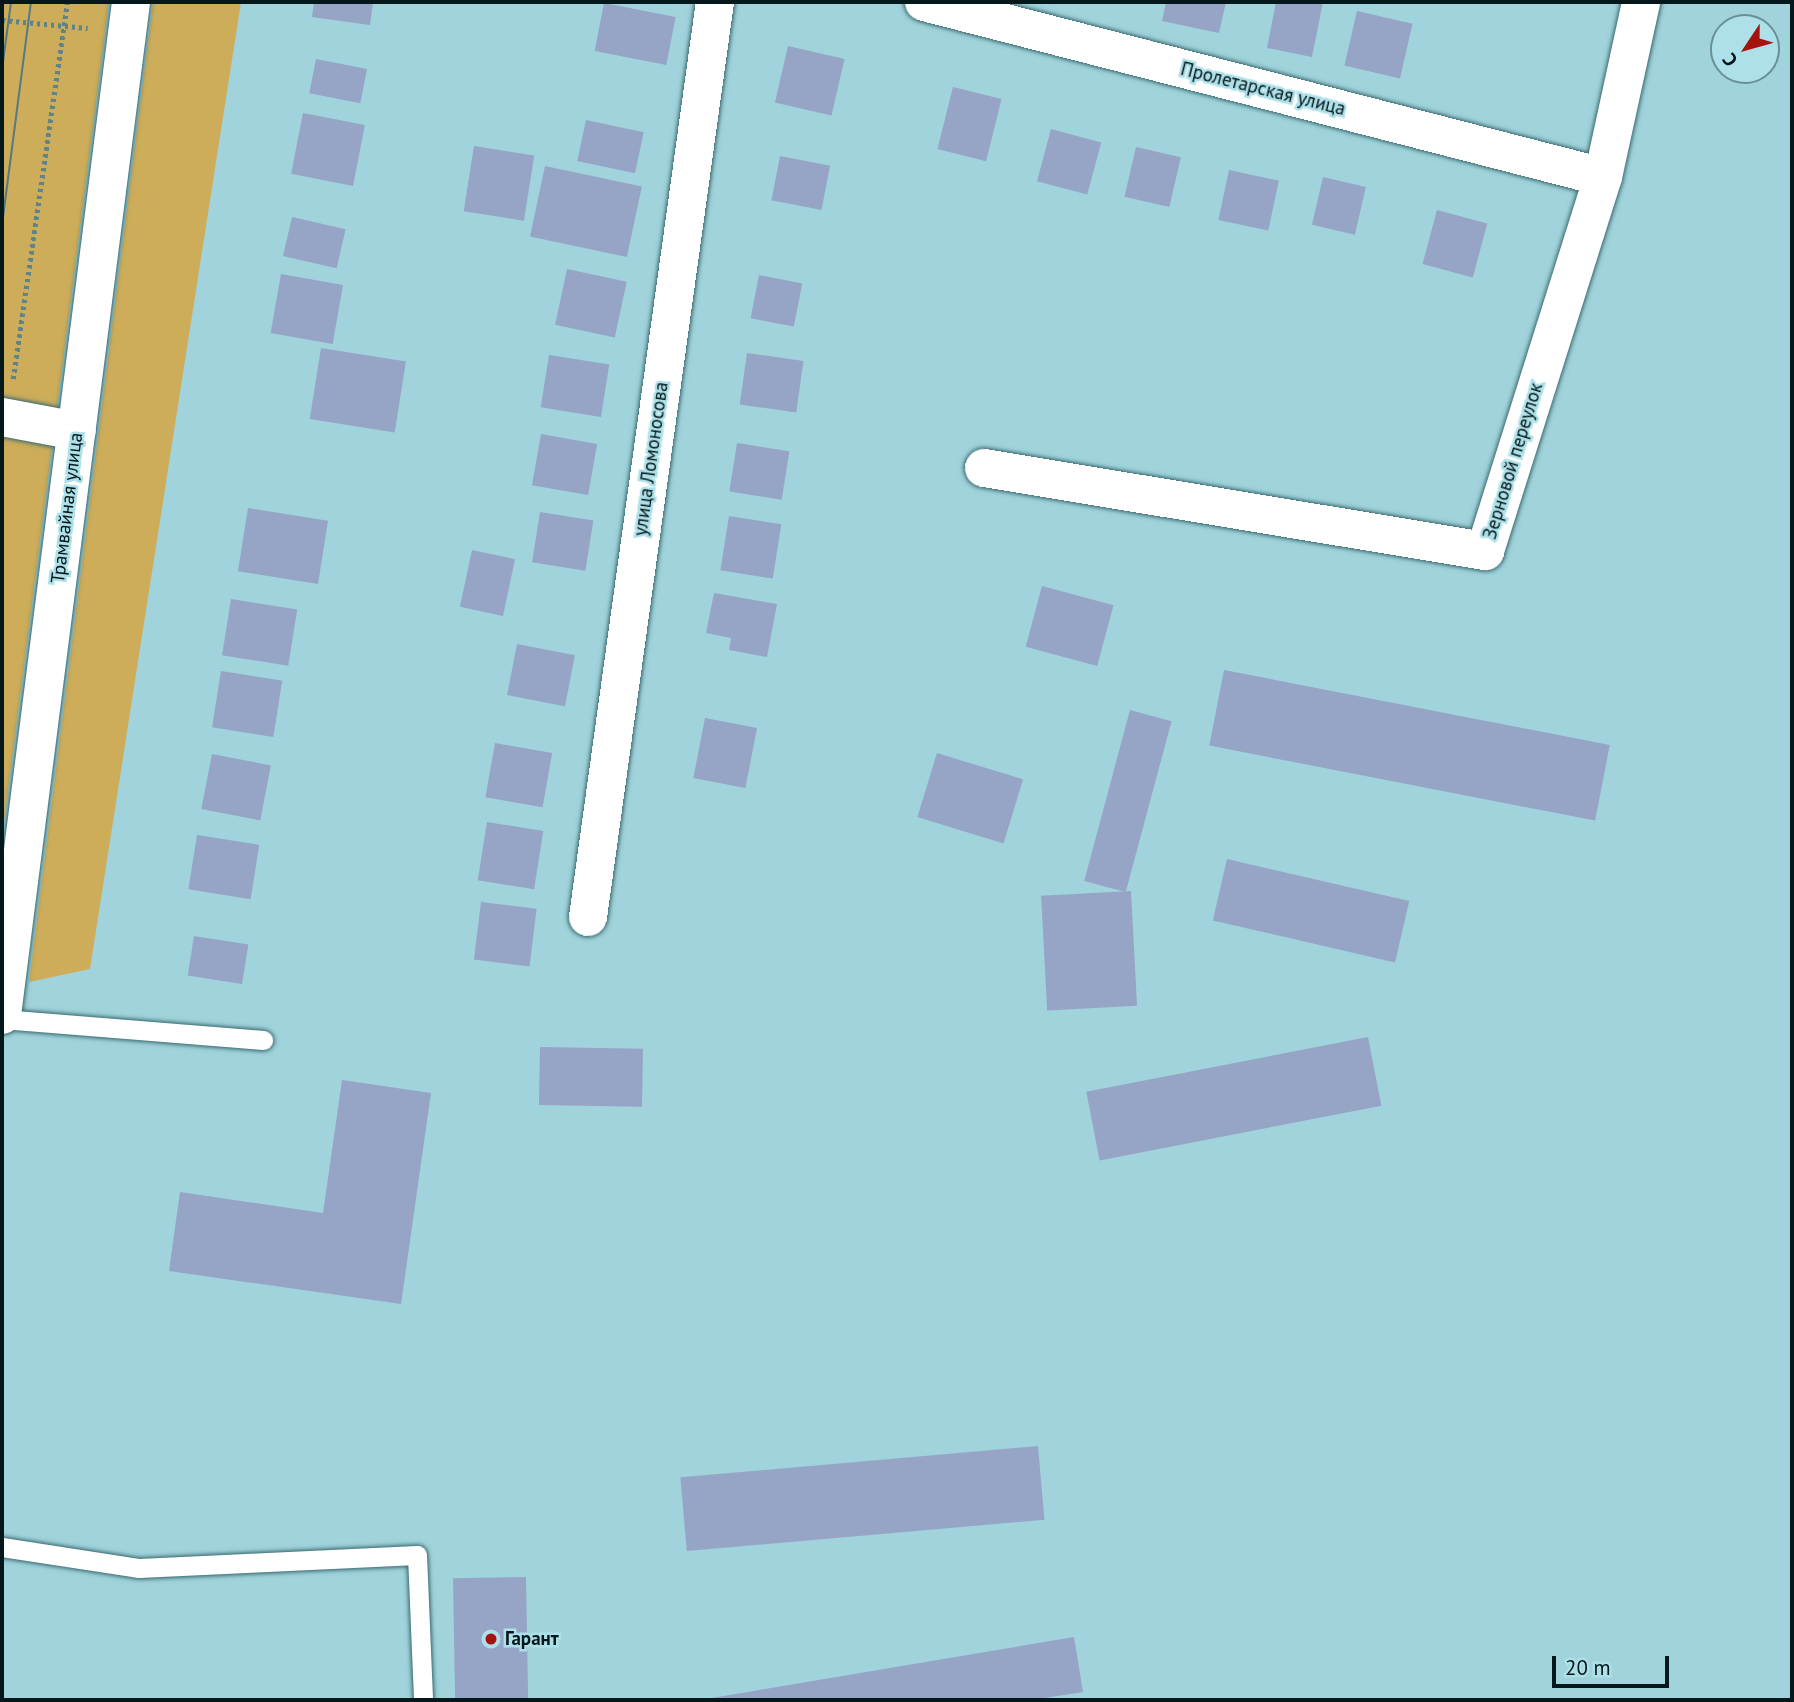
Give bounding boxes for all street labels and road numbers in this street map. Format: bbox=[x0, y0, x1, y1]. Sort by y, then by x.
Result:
street label: Пролетарская улица bbox=[1178, 58, 1348, 120]
street label: улица Ломоносова bbox=[629, 380, 673, 538]
street label: Зерновой переулок bbox=[1478, 380, 1548, 542]
street label: Трамвайная улица bbox=[46, 431, 88, 585]

